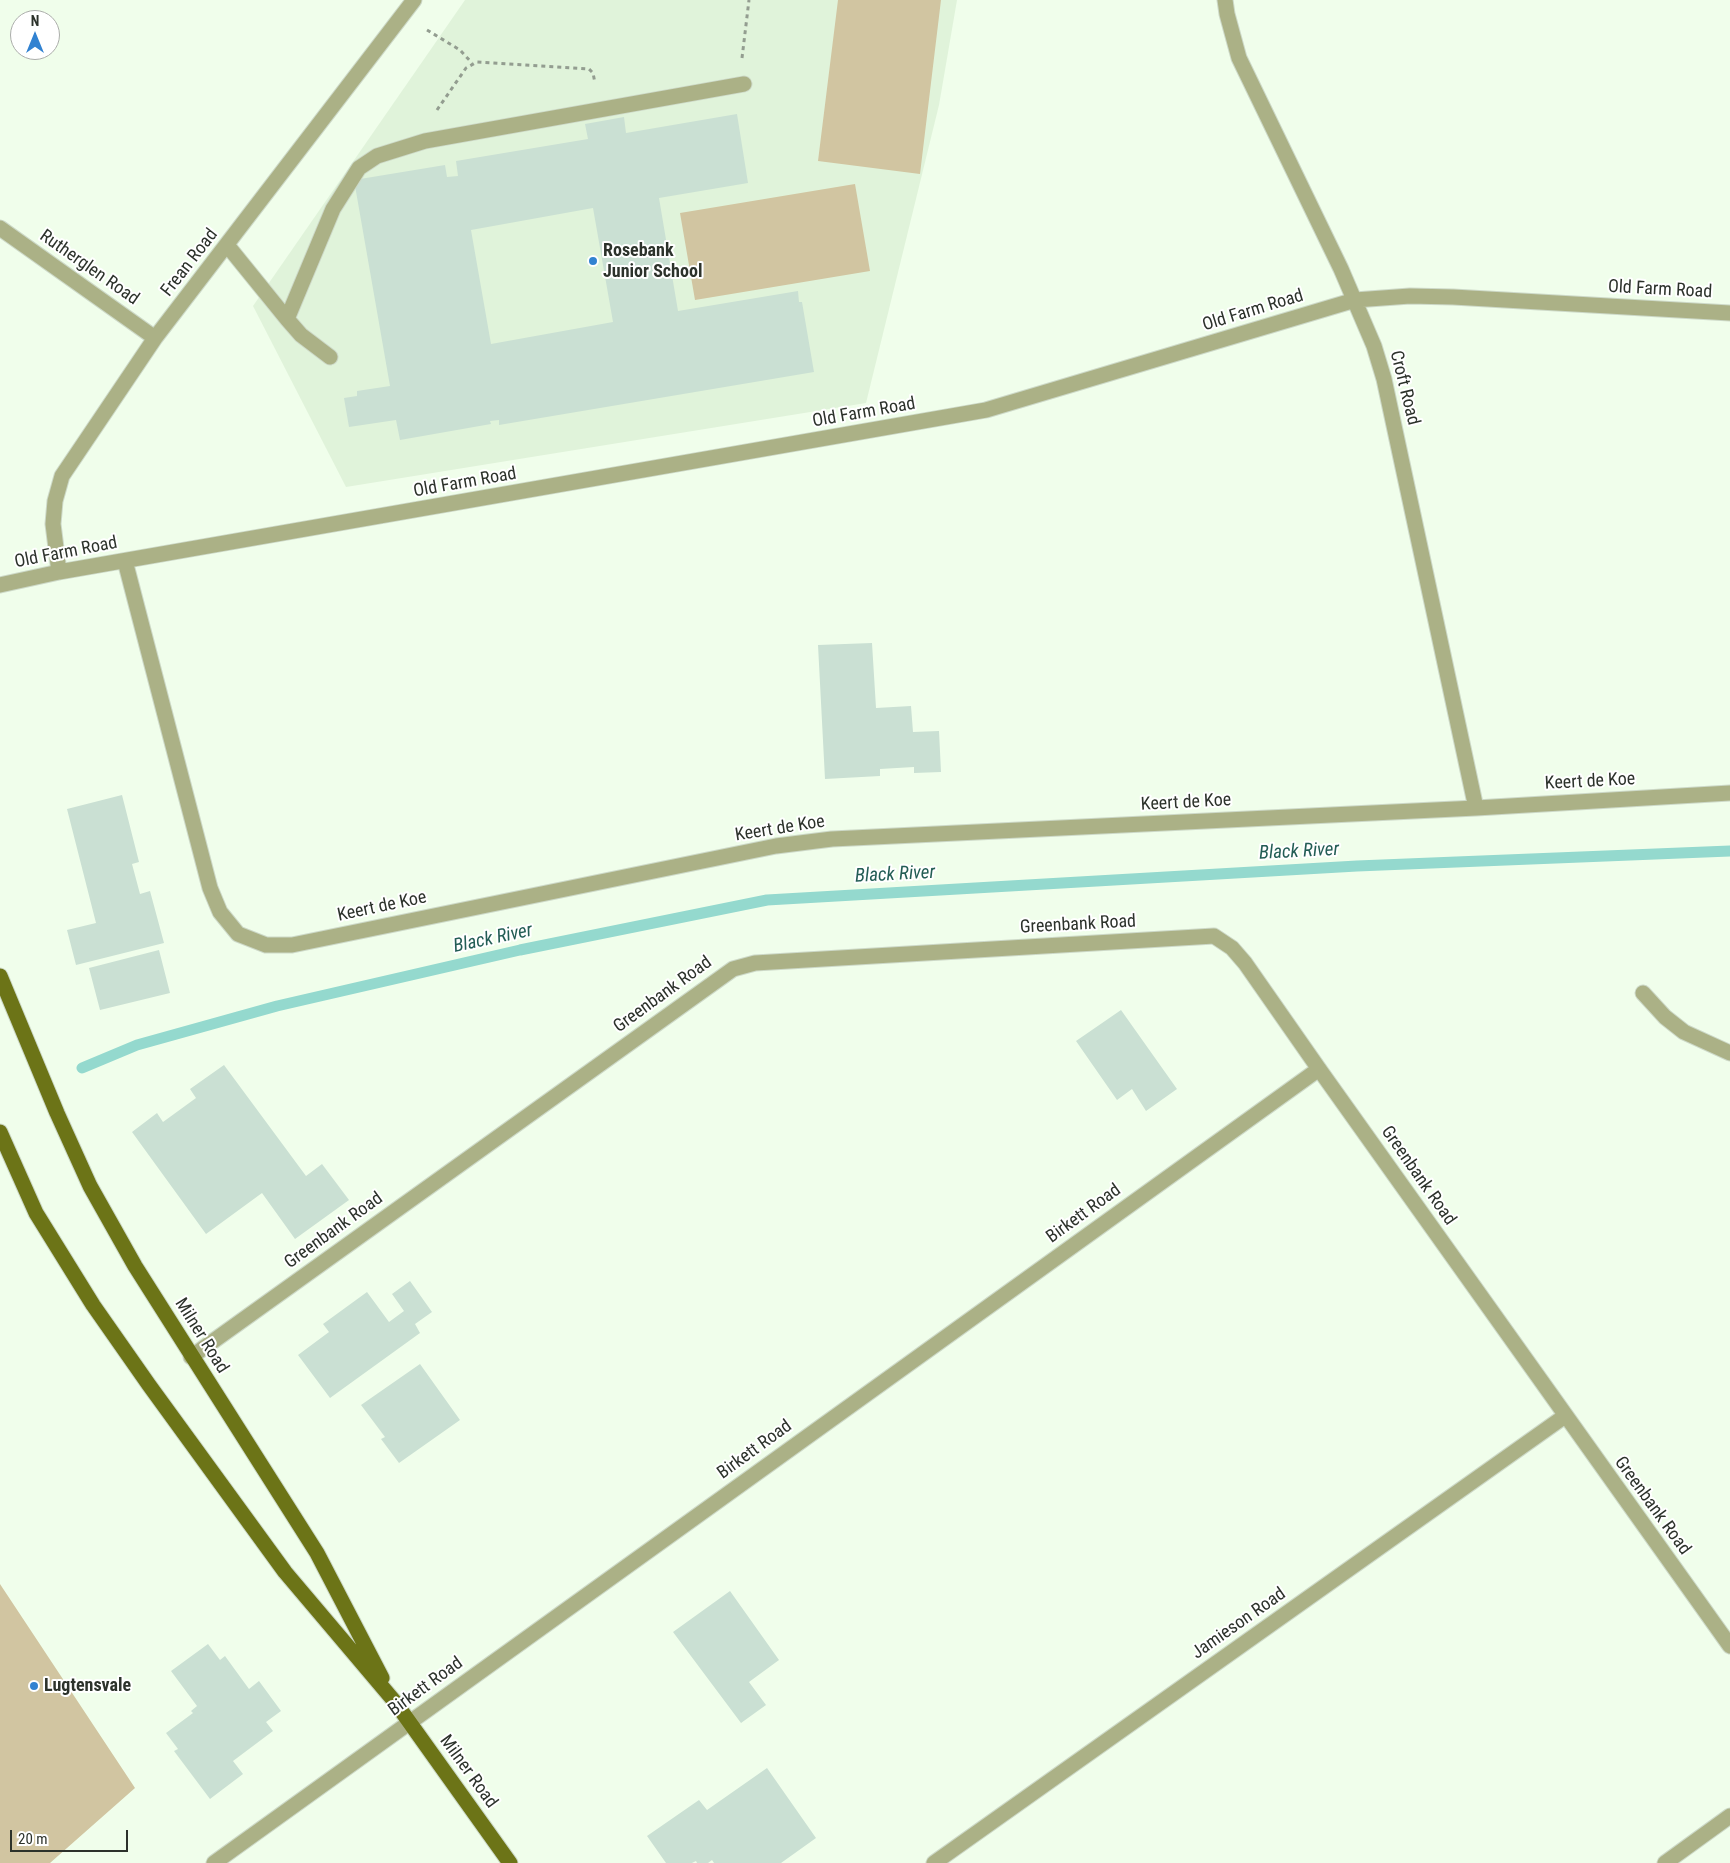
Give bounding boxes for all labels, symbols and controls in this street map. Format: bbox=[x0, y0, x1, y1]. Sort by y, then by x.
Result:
north arrow bbox=[10, 10, 60, 60]
text: N bbox=[31, 13, 39, 29]
street label: Frean Road bbox=[157, 225, 223, 301]
street label: Rutherglen Road bbox=[35, 226, 143, 310]
place label: Rosebank Junior School bbox=[603, 240, 702, 282]
marker: Rosebank Junior School bbox=[587, 255, 599, 267]
street label: Old Farm Road bbox=[1607, 276, 1713, 304]
street label: Old Farm Road bbox=[1200, 285, 1306, 337]
street label: Croft Road bbox=[1384, 349, 1424, 427]
street label: Old Farm Road bbox=[811, 393, 917, 433]
street label: Old Farm Road bbox=[412, 463, 518, 503]
street label: Old Farm Road bbox=[13, 532, 119, 574]
street label: Keert de Koe bbox=[1544, 769, 1636, 795]
street label: Keert de Koe bbox=[1140, 790, 1232, 816]
street label: Keert de Koe bbox=[734, 811, 826, 847]
water label: Black River bbox=[1258, 839, 1340, 865]
water label: Black River bbox=[854, 862, 936, 888]
street label: Keert de Koe bbox=[336, 887, 428, 927]
street label: Greenbank Road bbox=[1019, 911, 1137, 939]
water label: Black River bbox=[451, 920, 535, 958]
street label: Greenbank Road bbox=[610, 952, 716, 1038]
street label: Greenbank Road bbox=[1376, 1122, 1460, 1230]
street label: Birkett Road bbox=[1043, 1180, 1125, 1248]
street label: Greenbank Road bbox=[281, 1188, 387, 1274]
street label: Milner Road bbox=[169, 1294, 233, 1378]
street label: Birkett Road bbox=[714, 1416, 796, 1484]
street label: Greenbank Road bbox=[1609, 1453, 1695, 1559]
street label: Jamieson Road bbox=[1188, 1584, 1290, 1664]
street label: Birkett Road bbox=[385, 1653, 467, 1721]
place label: Lugtensvale bbox=[44, 1675, 131, 1697]
marker: Lugtensvale bbox=[28, 1680, 40, 1692]
street label: Milner Road bbox=[434, 1731, 502, 1813]
scale bar bbox=[12, 1820, 130, 1852]
text: 20 m bbox=[18, 1830, 48, 1848]

